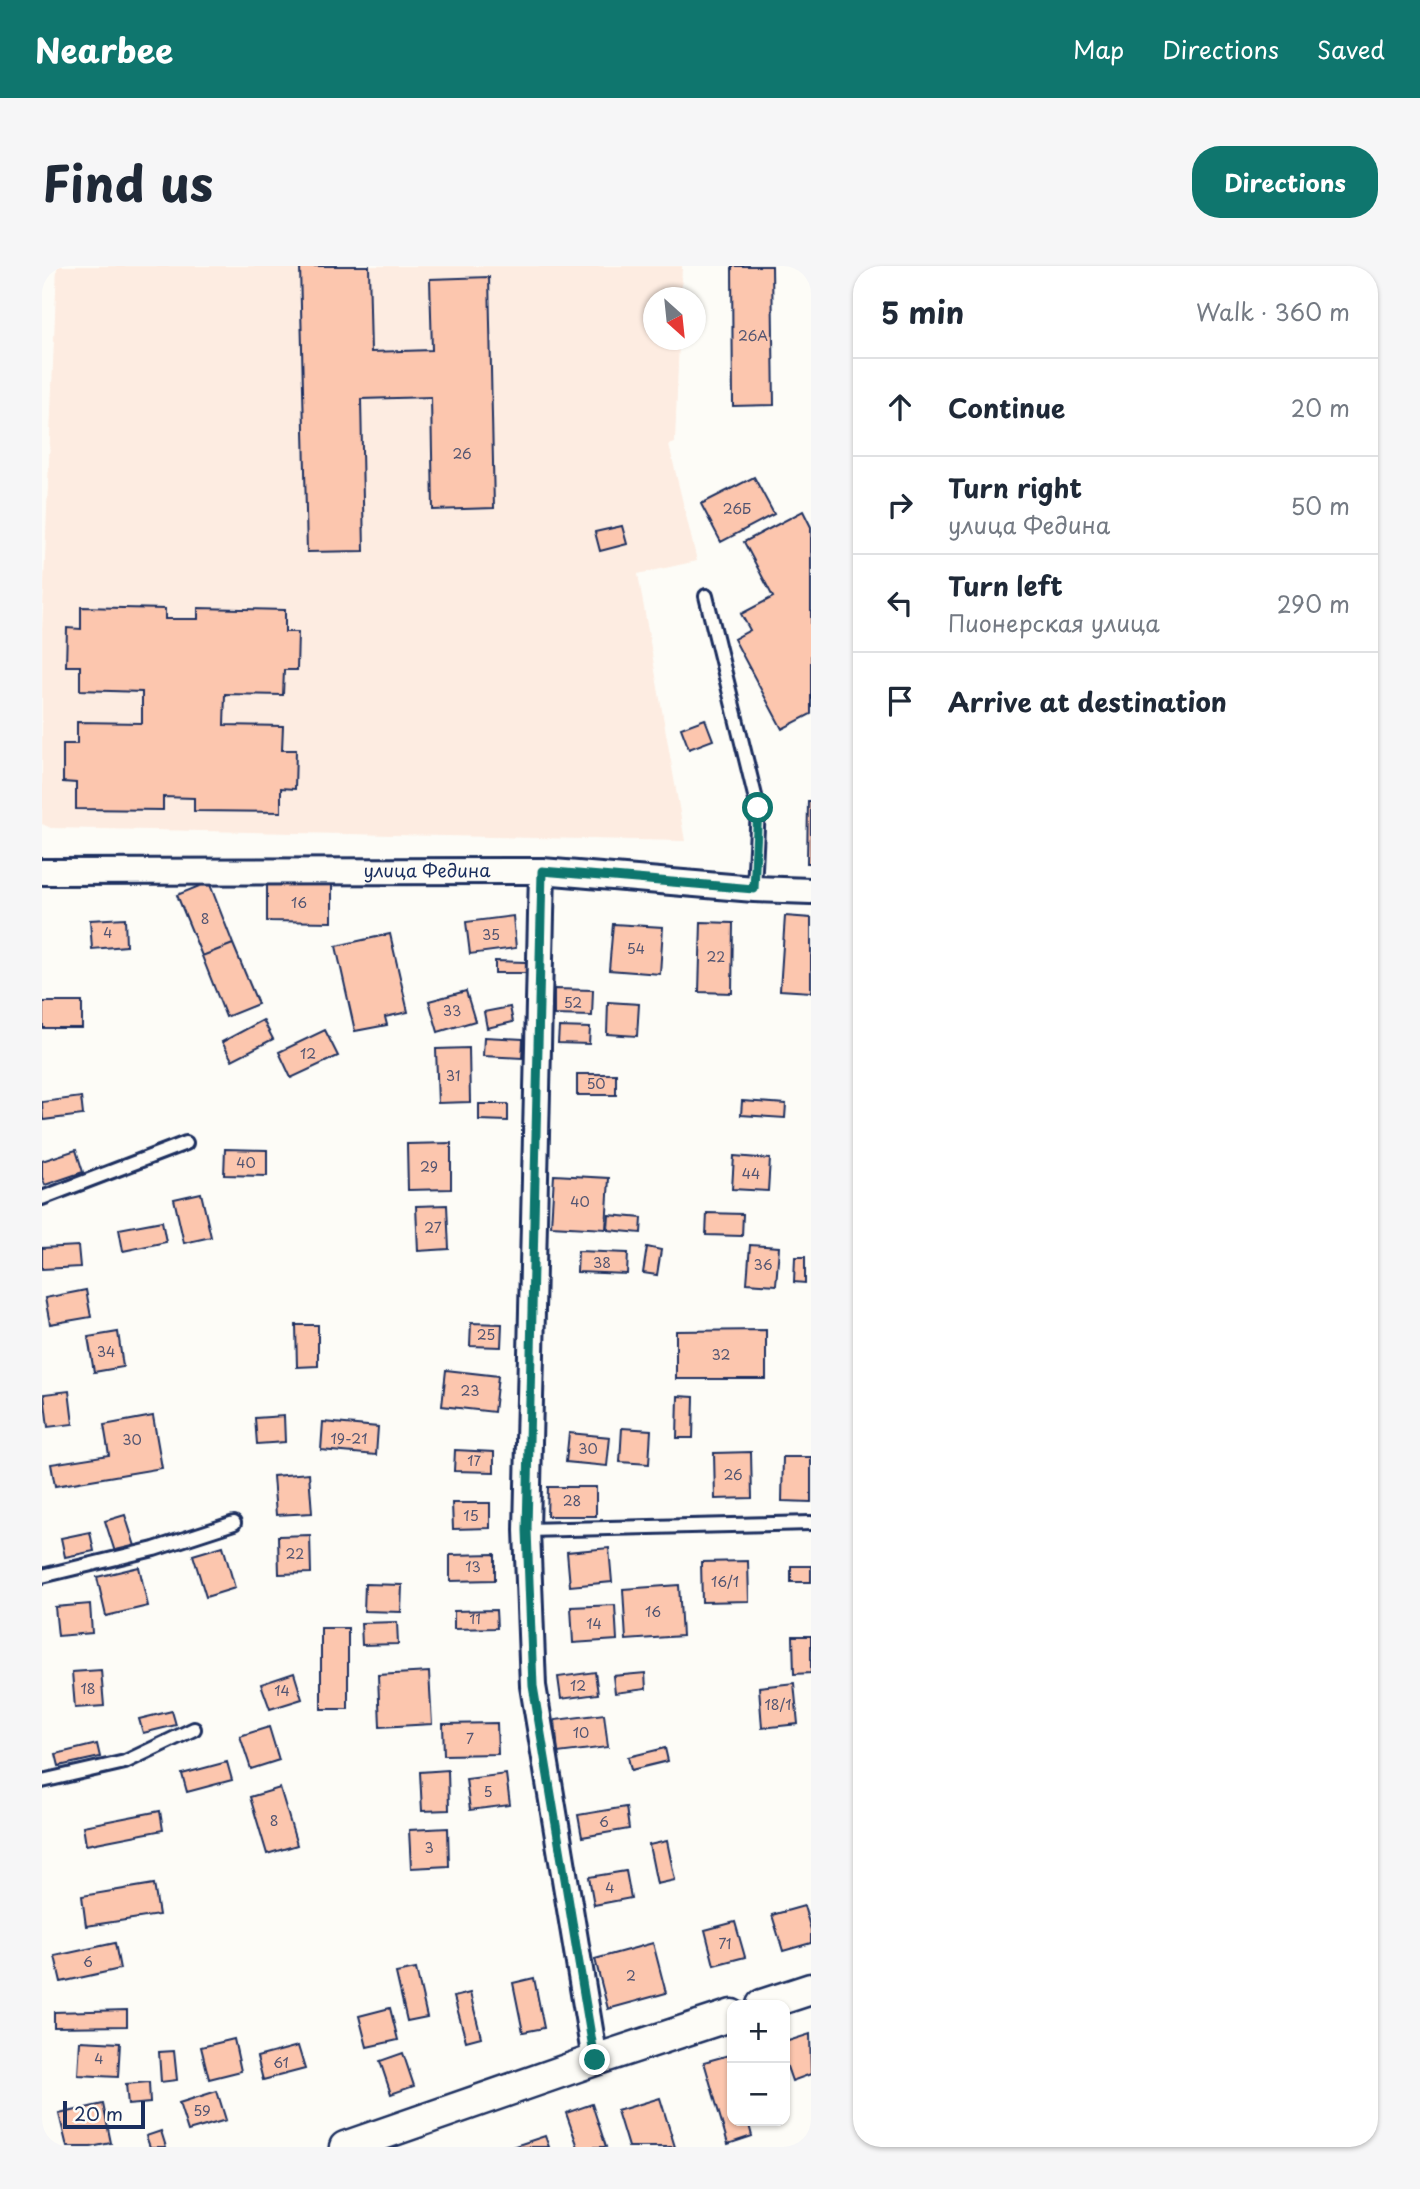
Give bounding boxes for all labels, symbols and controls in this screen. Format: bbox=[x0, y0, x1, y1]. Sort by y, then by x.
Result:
text: Nearbee bbox=[35, 24, 173, 74]
text: Map bbox=[1073, 31, 1124, 67]
text: Directions bbox=[1162, 31, 1279, 67]
text: Saved bbox=[1317, 31, 1385, 67]
text: Find us bbox=[42, 145, 213, 219]
button: Directions bbox=[1192, 146, 1378, 218]
north arrow bbox=[643, 287, 706, 350]
text: 5 min bbox=[881, 289, 964, 334]
text: Walk · 360 m bbox=[1196, 294, 1350, 329]
house number: 26А bbox=[738, 325, 768, 346]
icon: ahead bbox=[881, 388, 919, 426]
text: Continue bbox=[948, 388, 1065, 427]
text: 20 m bbox=[1291, 390, 1350, 425]
house number: 26 bbox=[452, 443, 472, 464]
text: Turn right bbox=[948, 468, 1082, 507]
icon: right bbox=[881, 486, 919, 524]
text: 50 m bbox=[1290, 488, 1350, 523]
house number: 26Б bbox=[723, 498, 751, 519]
text: улица Федина bbox=[948, 507, 1110, 542]
text: Turn left bbox=[948, 566, 1063, 605]
icon: left bbox=[881, 584, 919, 622]
text: 290 m bbox=[1277, 586, 1350, 621]
text: Пионерская улица bbox=[948, 605, 1160, 640]
icon: arrive bbox=[881, 682, 919, 720]
text: Arrive at destination bbox=[948, 682, 1227, 721]
route start bbox=[742, 792, 773, 823]
street label: улица Федина bbox=[363, 856, 491, 883]
house number: 16 bbox=[291, 892, 307, 913]
house number: 8 bbox=[201, 908, 209, 929]
house number: 4 bbox=[103, 922, 113, 943]
house number: 35 bbox=[482, 924, 500, 945]
house number: 54 bbox=[627, 938, 645, 959]
house number: 22 bbox=[707, 946, 725, 967]
house number: 52 bbox=[564, 992, 582, 1013]
house number: 33 bbox=[443, 1000, 461, 1021]
house number: 12 bbox=[300, 1043, 316, 1064]
house number: 31 bbox=[446, 1065, 460, 1086]
house number: 50 bbox=[586, 1073, 606, 1094]
house number: 40 bbox=[236, 1152, 256, 1173]
house number: 29 bbox=[420, 1156, 438, 1177]
house number: 44 bbox=[742, 1163, 760, 1184]
house number: 40 bbox=[570, 1191, 590, 1212]
house number: 27 bbox=[424, 1217, 442, 1238]
house number: 38 bbox=[593, 1252, 611, 1273]
house number: 36 bbox=[753, 1254, 773, 1275]
house number: 25 bbox=[477, 1324, 495, 1345]
house number: 34 bbox=[97, 1341, 115, 1362]
house number: 32 bbox=[712, 1344, 730, 1365]
house number: 23 bbox=[461, 1380, 479, 1401]
house number: 19-21 bbox=[330, 1428, 368, 1449]
house number: 30 bbox=[122, 1429, 142, 1450]
house number: 30 bbox=[578, 1438, 598, 1459]
house number: 17 bbox=[467, 1450, 481, 1471]
house number: 26 bbox=[723, 1464, 743, 1485]
house number: 28 bbox=[563, 1490, 581, 1511]
house number: 15 bbox=[463, 1505, 479, 1526]
house number: 22 bbox=[286, 1543, 304, 1564]
house number: 13 bbox=[465, 1556, 481, 1577]
house number: 16/1 bbox=[711, 1571, 739, 1592]
house number: 16 bbox=[645, 1601, 661, 1622]
house number: 11 bbox=[469, 1608, 481, 1629]
house number: 14 bbox=[586, 1613, 602, 1634]
house number: 12 bbox=[570, 1675, 586, 1696]
house number: 18 bbox=[80, 1678, 96, 1699]
house number: 14 bbox=[274, 1680, 290, 1701]
house number: 18/1 bbox=[764, 1694, 792, 1715]
house number: 10 bbox=[573, 1722, 589, 1743]
house number: 7 bbox=[466, 1728, 474, 1749]
house number: 5 bbox=[483, 1781, 493, 1802]
house number: 8 bbox=[270, 1810, 278, 1831]
house number: 6 bbox=[599, 1811, 609, 1832]
house number: 3 bbox=[424, 1837, 434, 1858]
house number: 4 bbox=[605, 1877, 615, 1898]
house number: 71 bbox=[718, 1933, 732, 1954]
house number: 6 bbox=[83, 1951, 93, 1972]
house number: 2 bbox=[626, 1965, 636, 1986]
map controls bbox=[727, 2000, 790, 2126]
button: + bbox=[727, 2000, 790, 2063]
route end bbox=[579, 2044, 610, 2075]
house number: 4 bbox=[94, 2048, 104, 2069]
house number: 61 bbox=[273, 2052, 289, 2073]
button: − bbox=[727, 2063, 790, 2126]
scale bar bbox=[63, 2098, 145, 2130]
text: 20 m bbox=[74, 2099, 123, 2127]
house number: 59 bbox=[193, 2100, 211, 2121]

